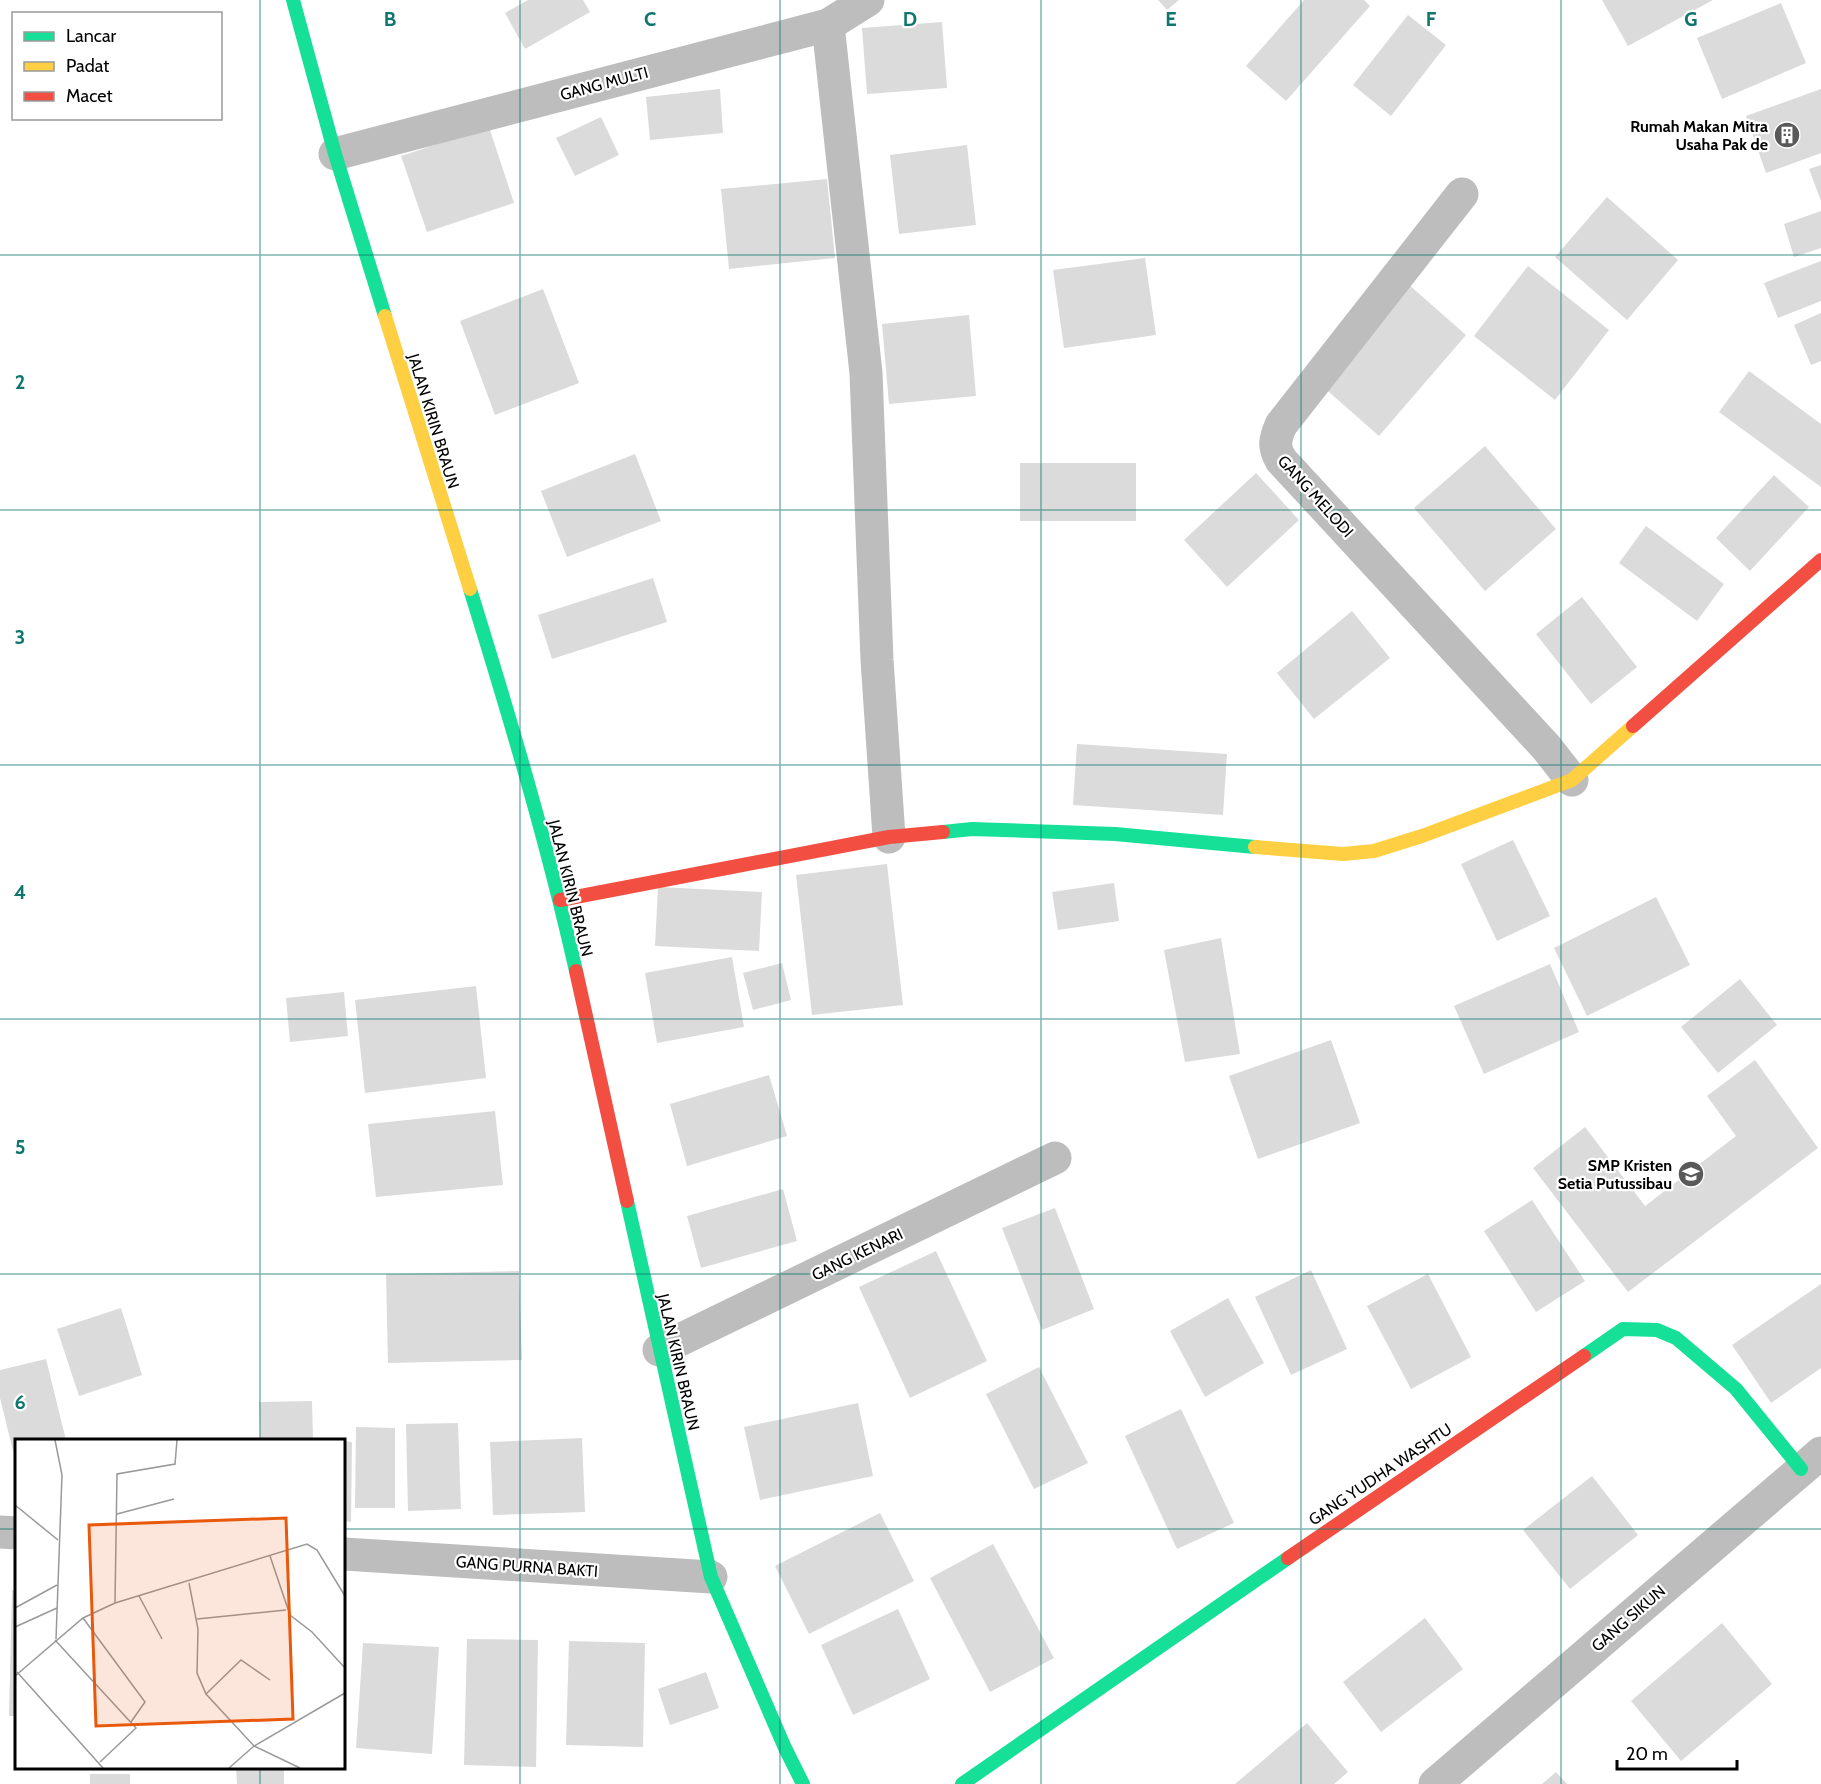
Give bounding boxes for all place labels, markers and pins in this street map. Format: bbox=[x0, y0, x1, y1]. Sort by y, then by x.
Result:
place label: Rumah Makan Mitra Usaha Pak de bbox=[1630, 117, 1768, 154]
building icon: Rumah Makan Mitra Usaha Pak de bbox=[1772, 120, 1802, 150]
place label: SMP Kristen Setia Putussibau bbox=[1558, 1156, 1672, 1193]
school or university icon: SMP Kristen Setia Putussibau bbox=[1676, 1159, 1706, 1189]

